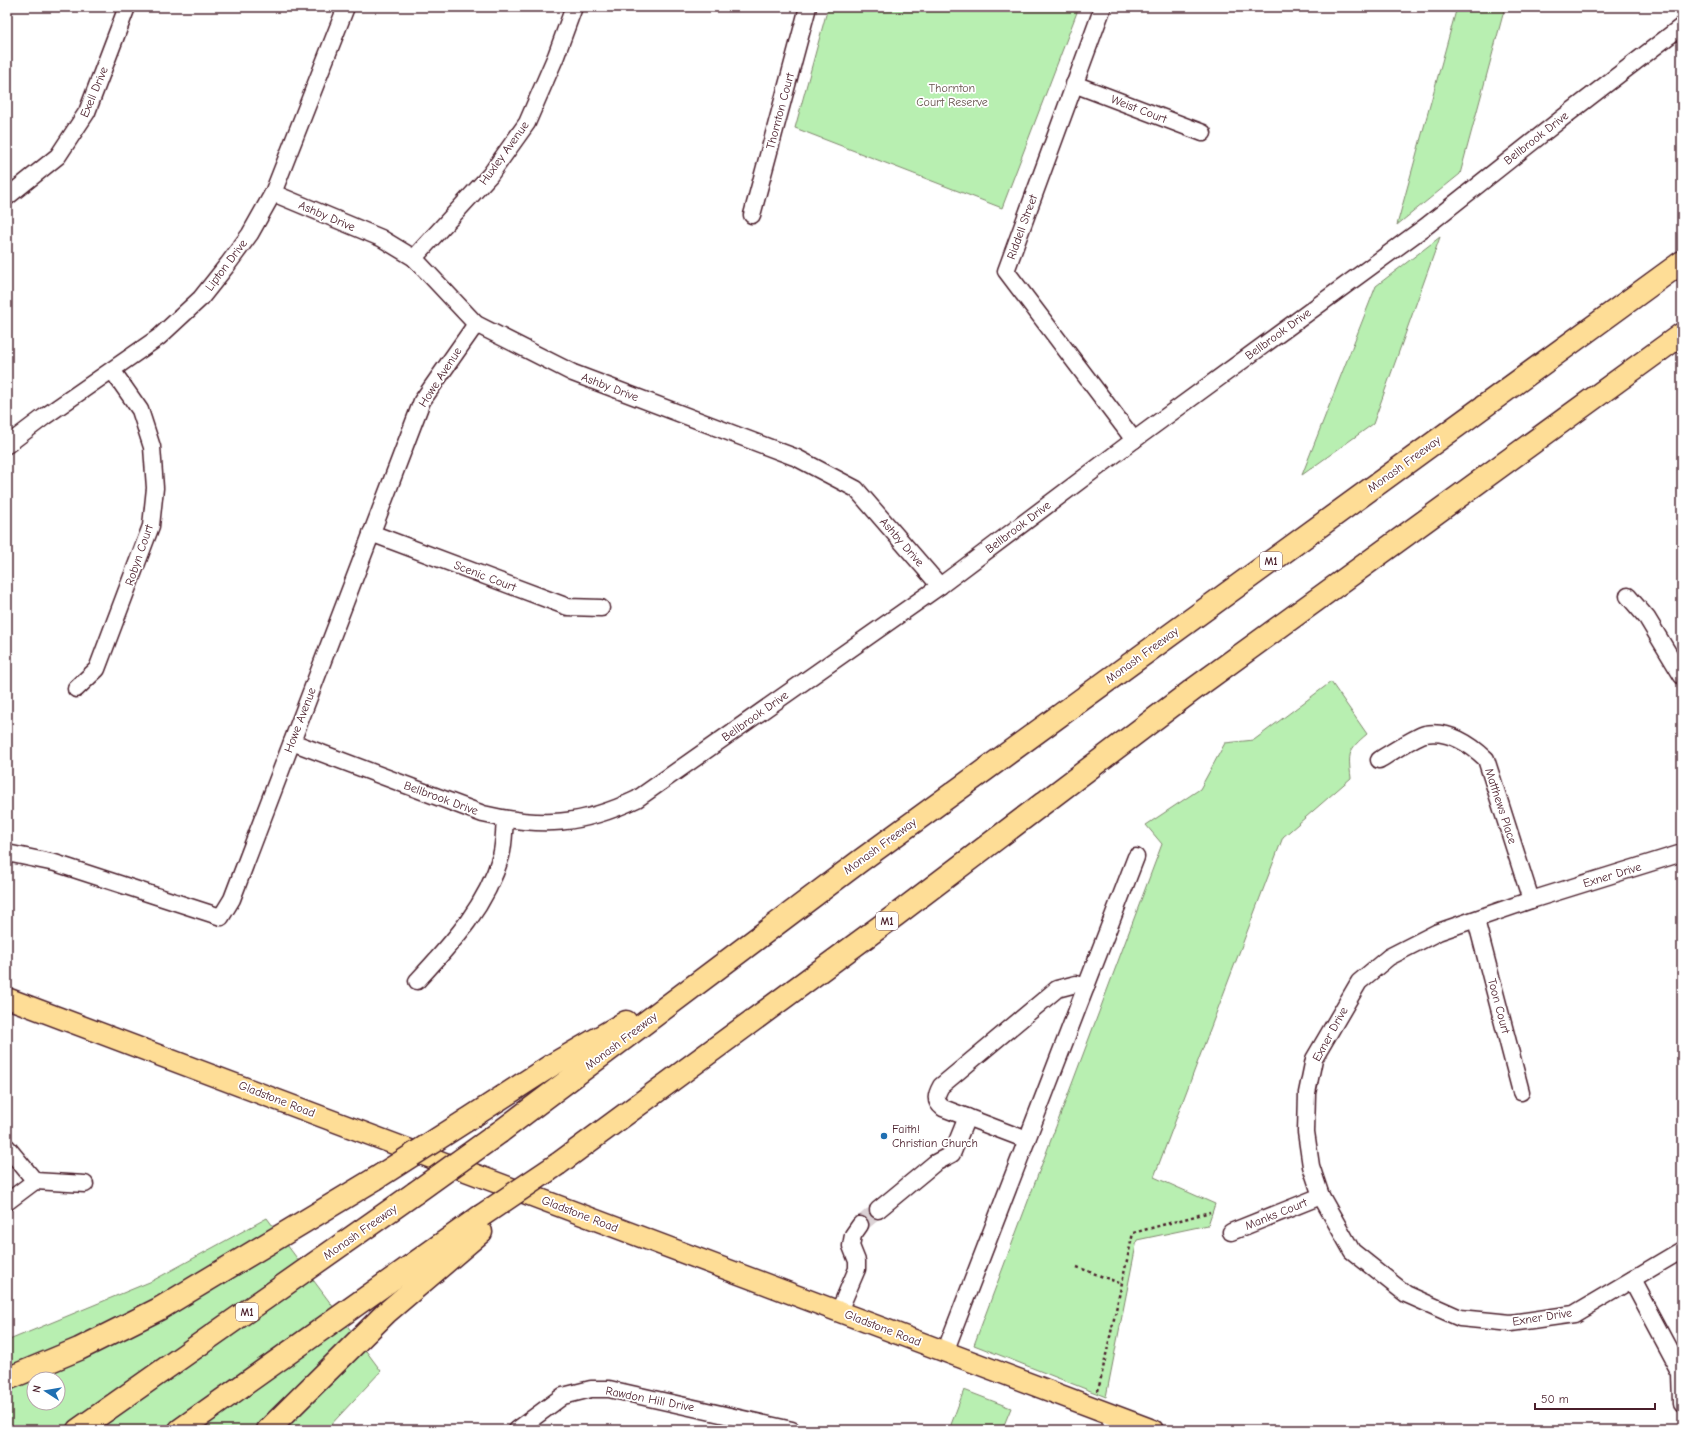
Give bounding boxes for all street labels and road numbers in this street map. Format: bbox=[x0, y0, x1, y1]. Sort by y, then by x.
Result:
street label: Exell Drive bbox=[77, 65, 111, 119]
street label: Thornton Court bbox=[763, 71, 797, 151]
street label: Weist Court bbox=[1109, 92, 1169, 126]
street label: Bellbrook Drive bbox=[1501, 108, 1571, 168]
street label: Huxley Avenue bbox=[476, 119, 532, 187]
street label: Riddell Street bbox=[1004, 192, 1040, 261]
street label: Ashby Drive bbox=[297, 198, 357, 234]
street label: Lipton Drive bbox=[202, 236, 250, 294]
street label: Bellbrook Drive bbox=[1242, 305, 1314, 363]
street label: Howe Avenue bbox=[415, 344, 465, 410]
street label: Ashby Drive bbox=[580, 370, 640, 404]
street label: Monash Freeway bbox=[1365, 432, 1444, 495]
street label: Bellbrook Drive bbox=[983, 498, 1053, 556]
street label: Ashby Drive bbox=[877, 515, 927, 569]
street label: Robyn Court bbox=[122, 522, 156, 587]
road number: M1 bbox=[1260, 552, 1282, 570]
street label: Scenic Court bbox=[452, 558, 519, 594]
street label: Monash Freeway bbox=[1103, 623, 1182, 686]
street label: Howe Avenue bbox=[281, 686, 319, 754]
street label: Bellbrook Drive bbox=[719, 688, 791, 744]
street label: Matthews Place bbox=[1482, 766, 1520, 846]
street label: Bellbrook Drive bbox=[402, 778, 480, 818]
street label: Monash Freeway bbox=[841, 814, 920, 877]
street label: Exner Drive bbox=[1581, 860, 1643, 890]
road number: M1 bbox=[876, 912, 898, 930]
street label: Toon Court bbox=[1485, 977, 1513, 1036]
street label: Exner Drive bbox=[1309, 1004, 1351, 1064]
street label: Monash Freeway bbox=[582, 1009, 660, 1073]
street label: Gladstone Road bbox=[237, 1078, 317, 1120]
street label: Gladstone Road bbox=[540, 1193, 620, 1235]
street label: Manks Court bbox=[1243, 1195, 1310, 1233]
street label: Monash Freeway bbox=[320, 1201, 400, 1263]
road number: M1 bbox=[236, 1303, 258, 1321]
street label: Exner Drive bbox=[1511, 1305, 1573, 1329]
street label: Gladstone Road bbox=[843, 1307, 923, 1349]
street label: Rawdon Hill Drive bbox=[604, 1384, 696, 1414]

